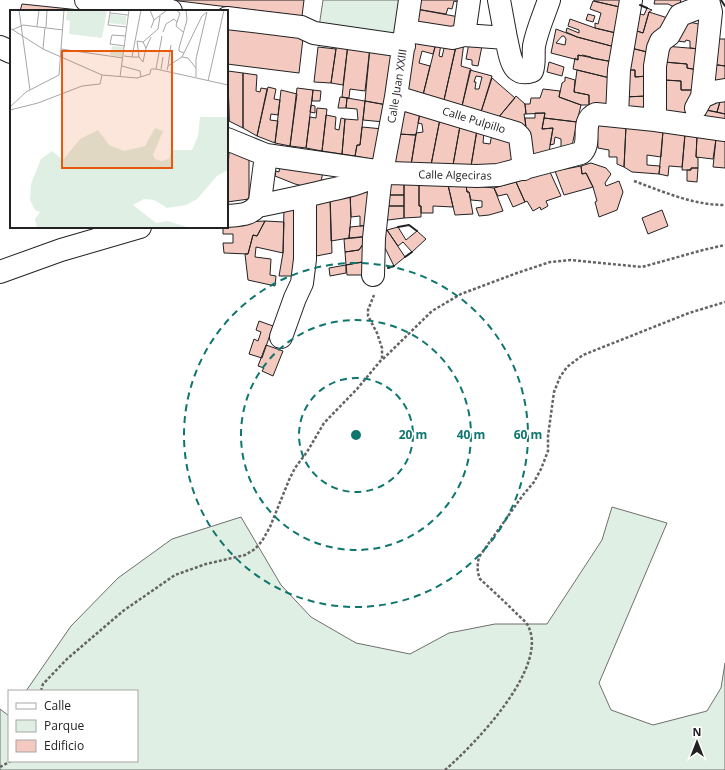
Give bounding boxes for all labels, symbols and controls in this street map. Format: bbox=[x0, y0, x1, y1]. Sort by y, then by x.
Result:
inset map bbox=[10, 10, 228, 228]
street label: Calle Juan XXIII bbox=[383, 48, 410, 124]
street label: Calle Pulpillo bbox=[441, 103, 508, 136]
street label: Calle Algeciras bbox=[418, 166, 492, 183]
text: 20 m bbox=[399, 426, 427, 443]
text: 40 m bbox=[457, 426, 485, 443]
text: 60 m bbox=[514, 426, 542, 443]
centre of rings bbox=[349, 428, 363, 442]
legend bbox=[8, 690, 138, 762]
text: Calle bbox=[44, 697, 71, 714]
text: Parque bbox=[44, 717, 84, 734]
north arrow bbox=[677, 722, 717, 762]
text: N bbox=[693, 724, 701, 739]
text: Edificio bbox=[44, 737, 84, 754]

